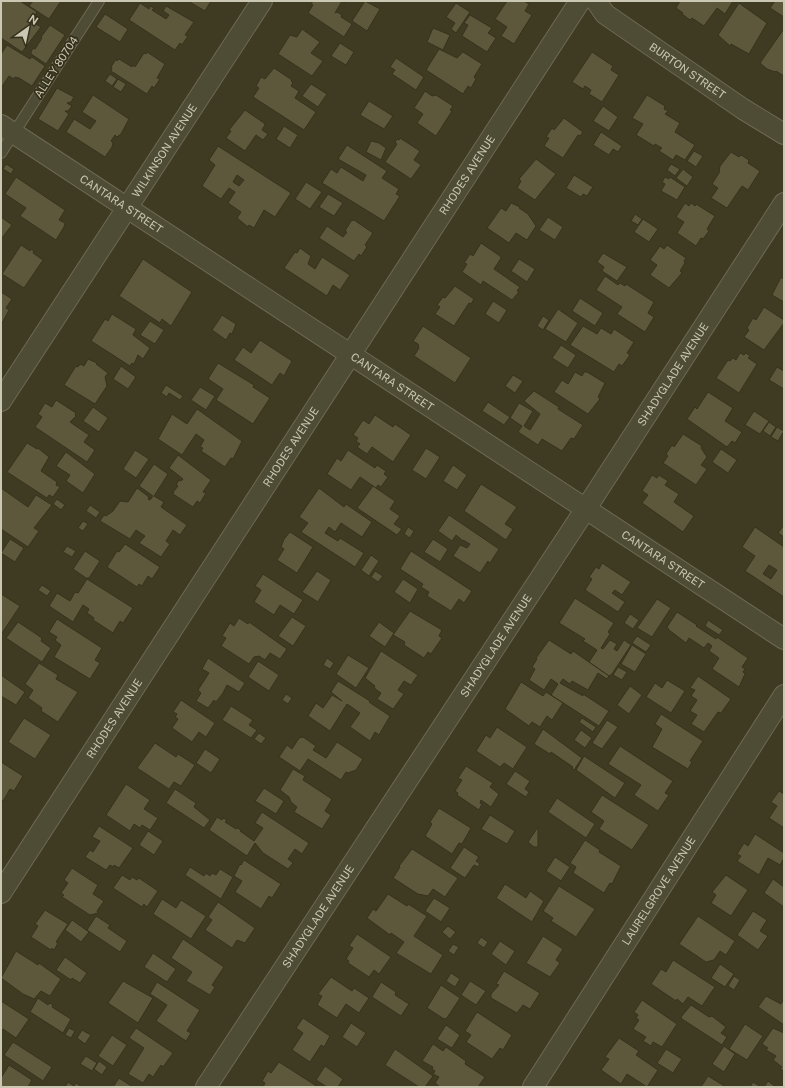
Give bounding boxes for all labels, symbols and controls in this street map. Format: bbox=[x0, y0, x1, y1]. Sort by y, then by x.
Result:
north arrow bbox=[8, 8, 48, 48]
text: N bbox=[27, 12, 40, 27]
street label: ALLEY 80704 bbox=[32, 34, 80, 100]
street label: BURTON STREET bbox=[647, 40, 728, 101]
street label: WILKINSON AVENUE bbox=[130, 102, 199, 199]
street label: RHODES AVENUE bbox=[437, 133, 497, 217]
street label: CANTARA STREET bbox=[78, 173, 165, 236]
street label: SHADYGLADE AVENUE bbox=[635, 320, 711, 428]
street label: CANTARA STREET bbox=[349, 350, 436, 414]
street label: RHODES AVENUE bbox=[261, 405, 321, 489]
street label: CANTARA STREET bbox=[619, 528, 707, 591]
street label: SHADYGLADE AVENUE bbox=[458, 592, 534, 699]
street label: RHODES AVENUE bbox=[84, 676, 144, 760]
street label: LAURELGROVE AVENUE bbox=[620, 834, 698, 947]
street label: SHADYGLADE AVENUE bbox=[280, 863, 356, 970]

